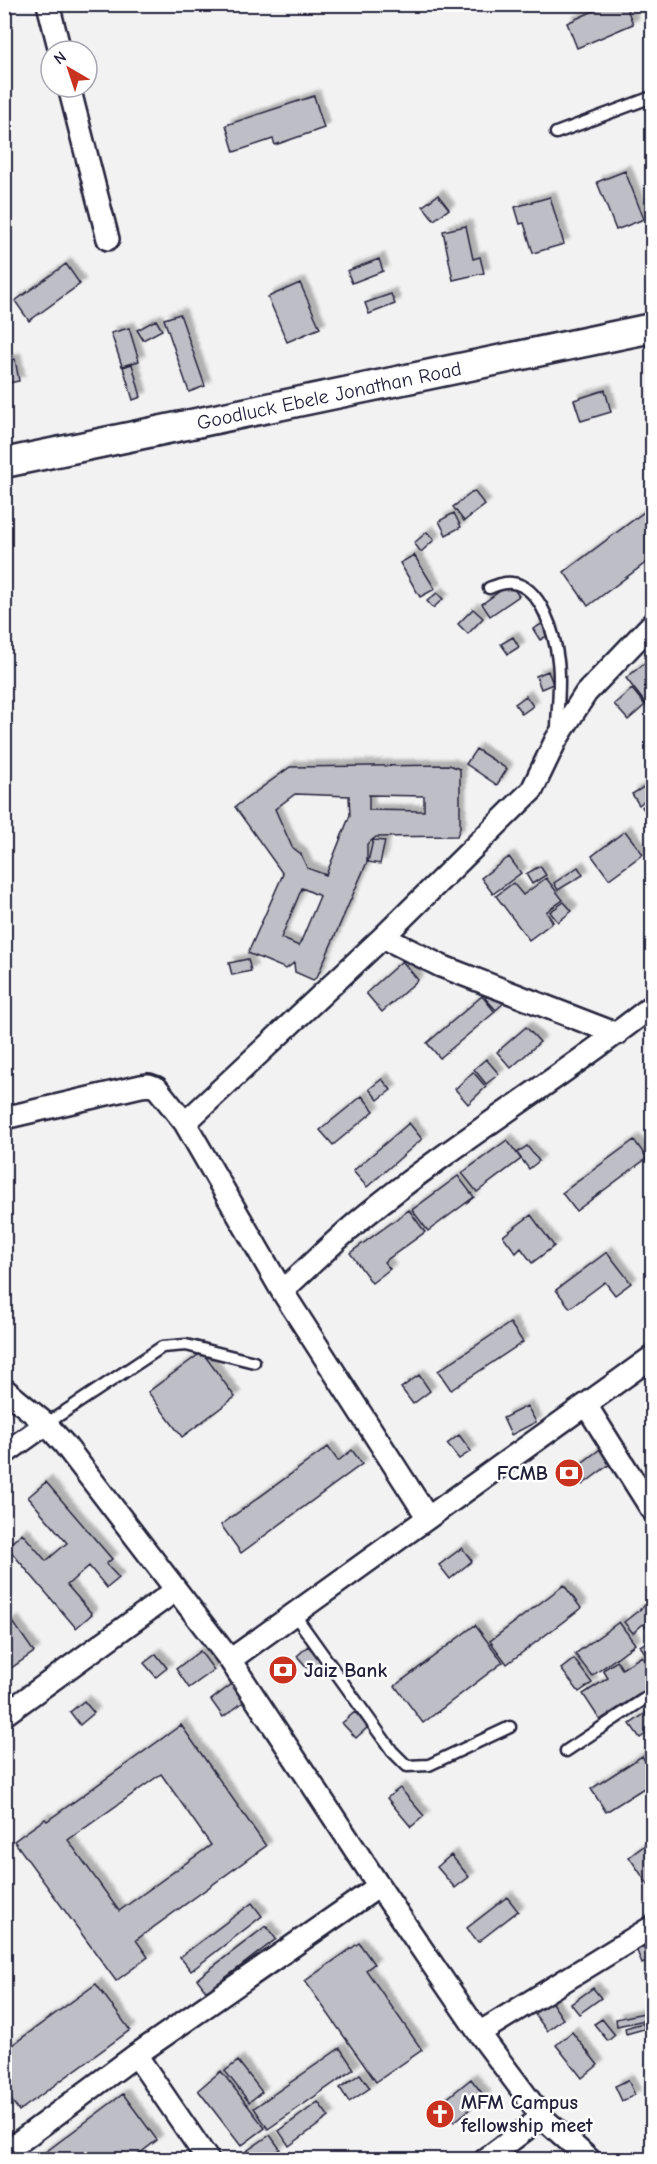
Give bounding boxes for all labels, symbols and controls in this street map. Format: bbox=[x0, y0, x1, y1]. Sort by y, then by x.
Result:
north arrow bbox=[39, 39, 99, 99]
text: N bbox=[50, 48, 70, 68]
street label: Goodluck Ebele Jonathan Road bbox=[195, 357, 463, 434]
bank icon: FCMB bbox=[553, 1457, 585, 1489]
place label: FCMB bbox=[497, 1462, 548, 1485]
bank icon: Jaiz Bank bbox=[267, 1654, 299, 1686]
place label: Jaiz Bank bbox=[304, 1659, 387, 1682]
place label: MFM Campus fellowship meet bbox=[460, 2091, 593, 2137]
church icon: MFM Campus fellowship meet bbox=[424, 2098, 456, 2130]

